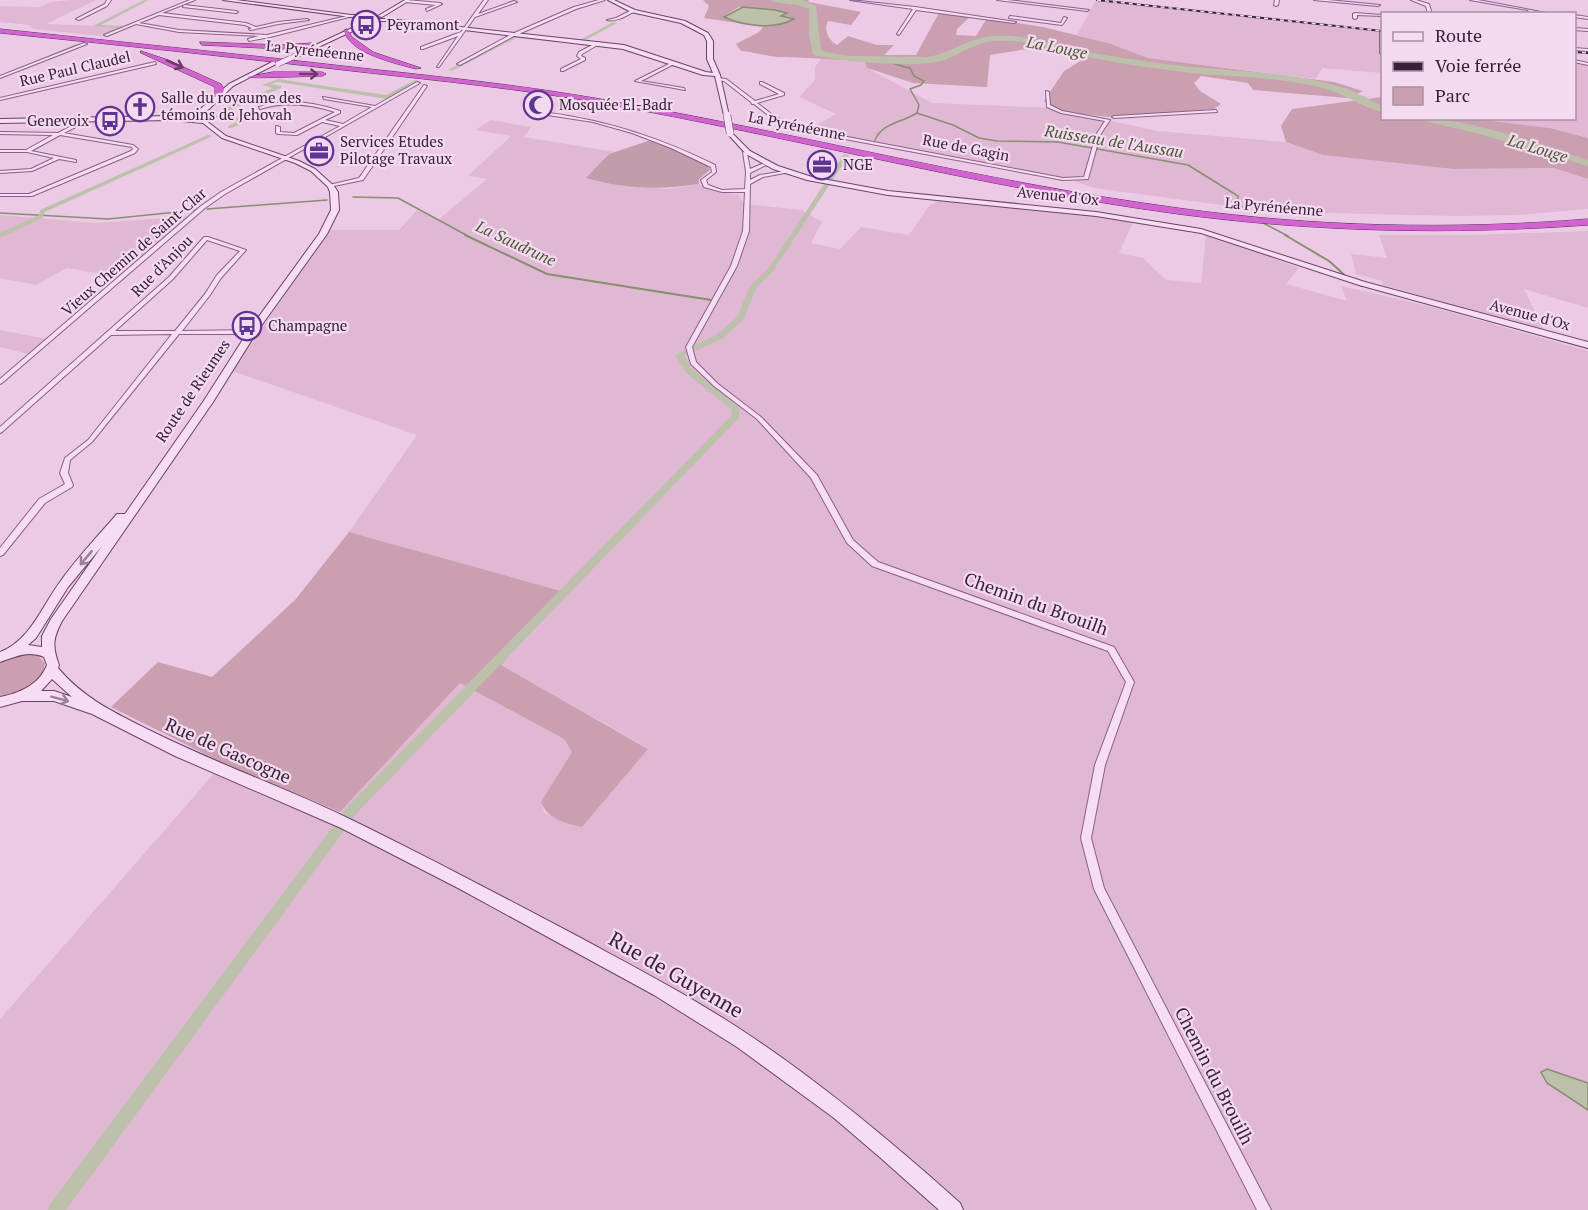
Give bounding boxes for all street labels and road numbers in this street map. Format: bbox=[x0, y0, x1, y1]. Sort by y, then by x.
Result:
street label: La Pyrénéenne bbox=[265, 35, 365, 65]
street label: Rue Paul Claudel bbox=[17, 46, 132, 91]
street label: La Pyrénéenne bbox=[747, 106, 848, 144]
street label: Rue de Gagin bbox=[921, 129, 1011, 165]
street label: Avenue d'Ox bbox=[1016, 181, 1100, 209]
street label: Vieux Chemin de Saint-Clar bbox=[57, 183, 210, 320]
street label: La Pyrénéenne bbox=[1224, 192, 1324, 220]
street label: Rue d'Anjou bbox=[126, 230, 197, 300]
street label: Avenue d'Ox bbox=[1488, 294, 1573, 334]
street label: Route de Rieumes bbox=[150, 335, 234, 446]
street label: Chemin du Brouilh bbox=[961, 566, 1112, 640]
street label: Rue de Gascogne bbox=[162, 712, 295, 789]
street label: Rue de Guyenne bbox=[604, 924, 749, 1024]
street label: Chemin du Brouilh bbox=[1170, 1003, 1260, 1149]

